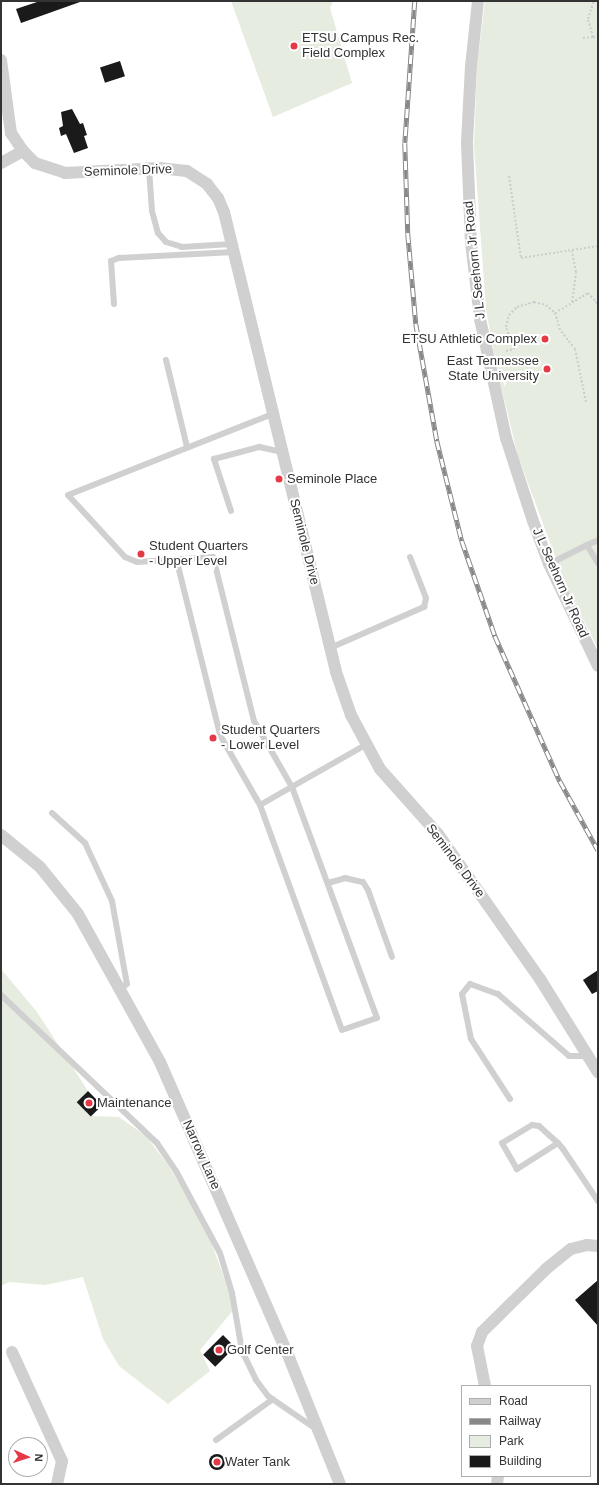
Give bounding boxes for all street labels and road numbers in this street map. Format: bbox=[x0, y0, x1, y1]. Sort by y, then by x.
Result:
street label: Seminole Drive bbox=[84, 162, 172, 180]
street label: J L Seehorn Jr Road bbox=[461, 200, 489, 320]
street label: Seminole Drive bbox=[286, 497, 322, 587]
street label: J L Seehorn Jr Road bbox=[529, 525, 591, 641]
street label: Seminole Drive bbox=[422, 821, 488, 901]
street label: Narrow Lane bbox=[179, 1118, 223, 1192]

